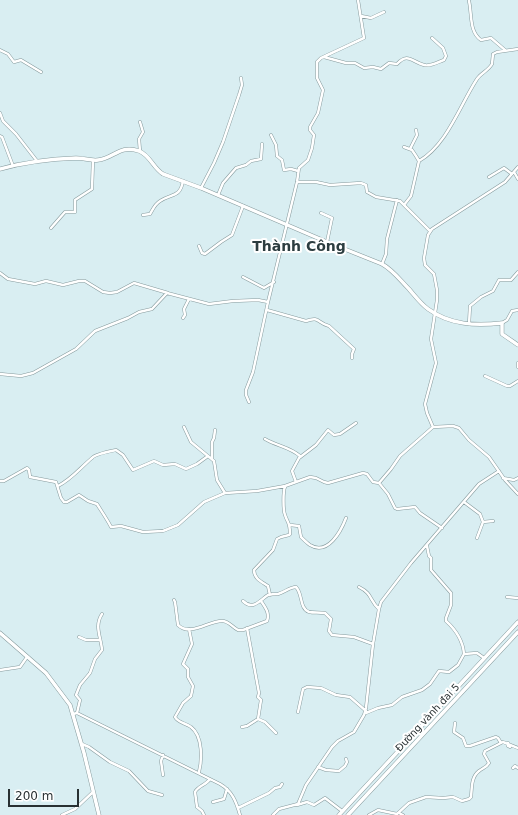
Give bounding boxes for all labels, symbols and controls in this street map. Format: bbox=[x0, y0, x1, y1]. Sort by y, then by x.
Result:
district label: Thành Công bbox=[252, 239, 346, 255]
street label: Đường vành đai 5 bbox=[393, 681, 463, 755]
scale bar bbox=[10, 781, 81, 807]
text: 200 m bbox=[15, 789, 53, 803]

